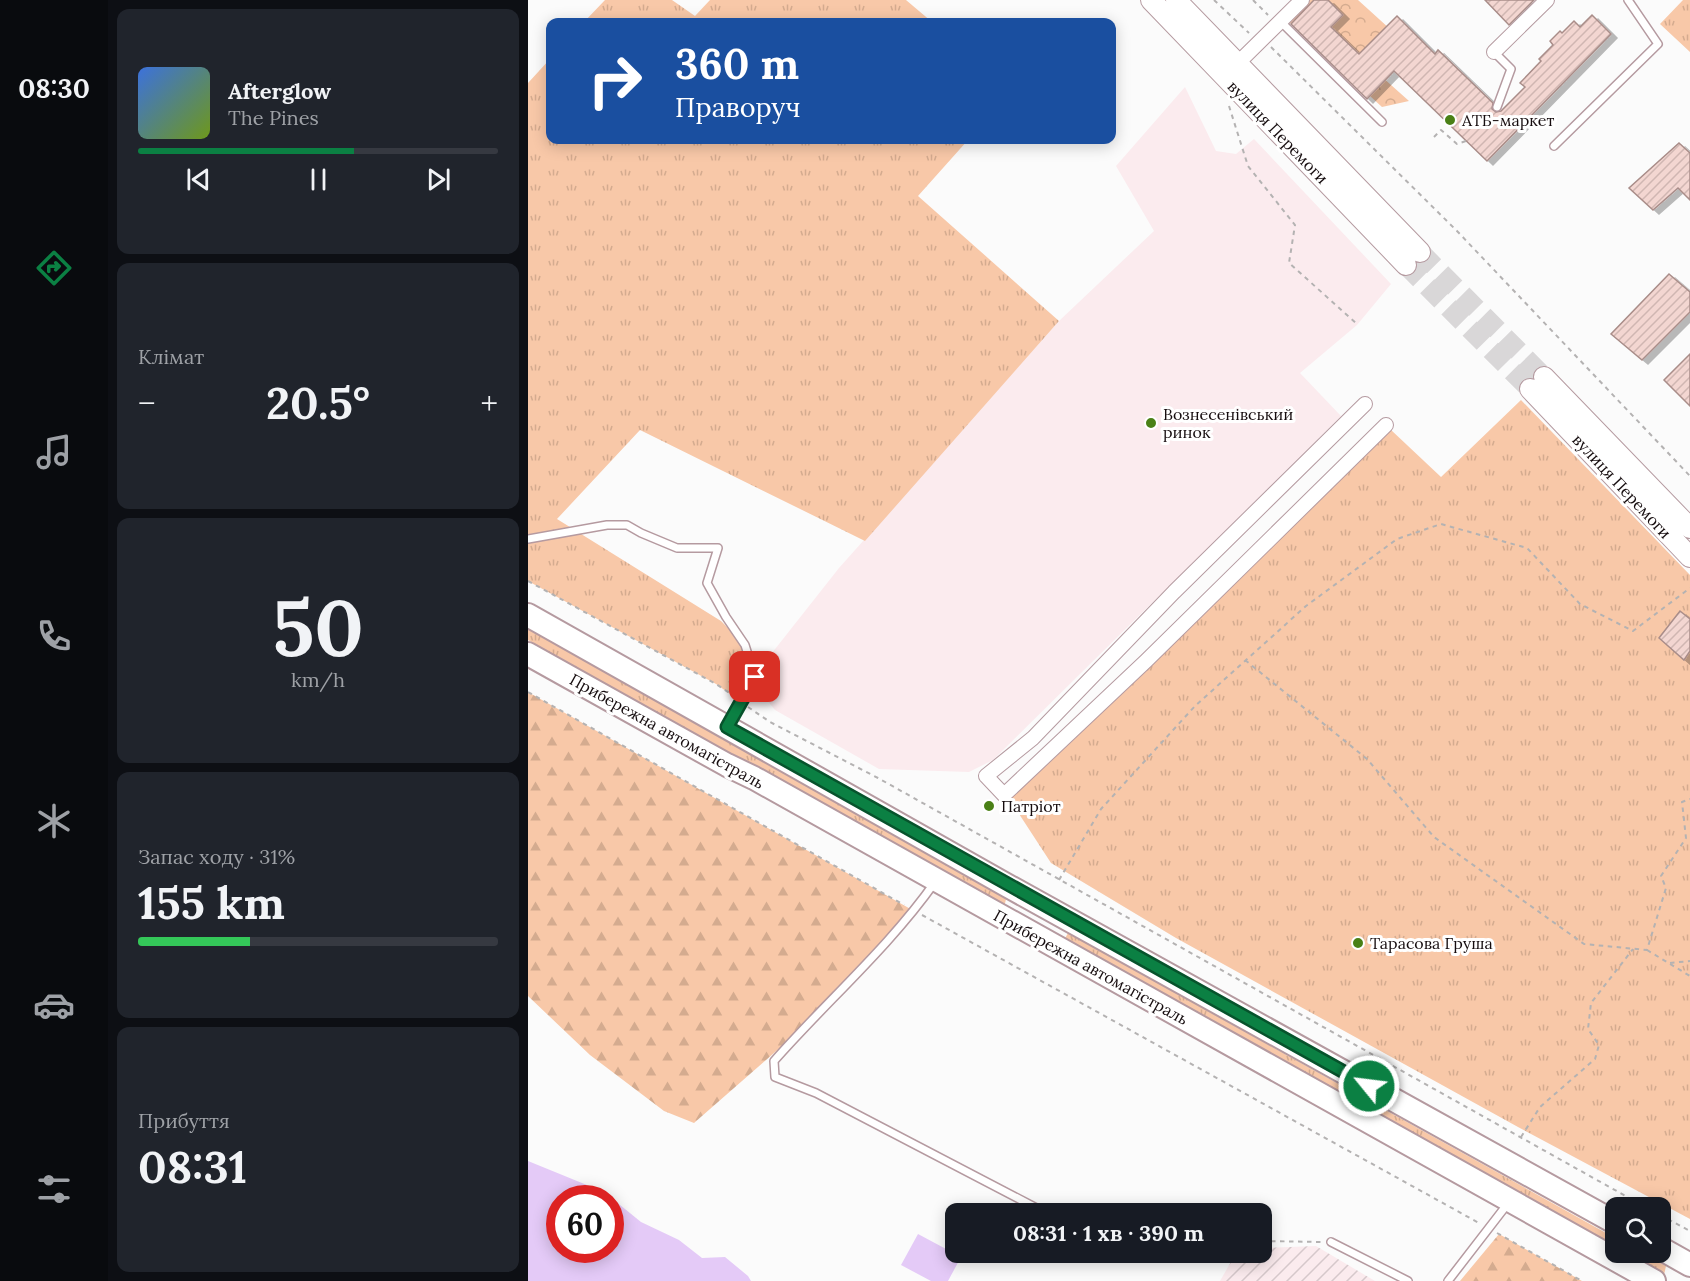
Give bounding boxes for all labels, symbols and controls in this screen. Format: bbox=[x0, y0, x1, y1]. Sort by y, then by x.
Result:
text: 360 m bbox=[675, 37, 799, 91]
icon: right bbox=[576, 42, 654, 120]
text: 08:30 bbox=[18, 71, 90, 105]
street label: вулиця Перемоги bbox=[1224, 76, 1332, 188]
text: Afterglow bbox=[228, 77, 331, 105]
text: Праворуч bbox=[675, 90, 801, 124]
text: The Pines bbox=[228, 105, 319, 130]
place label: АТБ-маркет bbox=[1461, 110, 1554, 130]
marker: АТБ-маркет bbox=[1443, 113, 1457, 127]
icon: previous bbox=[182, 163, 215, 196]
icon: pause bbox=[302, 163, 335, 196]
icon: next bbox=[422, 163, 455, 196]
icon: directions bbox=[33, 247, 75, 289]
text: Клімат bbox=[138, 344, 204, 369]
text: 20.5° bbox=[266, 374, 370, 431]
text: − bbox=[138, 382, 156, 424]
text: + bbox=[480, 382, 498, 424]
place label: Вознесенівський ринок bbox=[1163, 404, 1293, 442]
marker: Вознесенівський ринок bbox=[1144, 416, 1158, 430]
street label: вулиця Перемоги bbox=[1568, 429, 1676, 543]
icon: music bbox=[33, 431, 75, 473]
text: 50 bbox=[272, 578, 364, 677]
icon: phone bbox=[33, 615, 75, 657]
pin bbox=[729, 651, 780, 702]
icon: arrive bbox=[738, 660, 771, 693]
text: km/h bbox=[291, 667, 345, 692]
street label: Прибережна автомагістраль bbox=[566, 669, 768, 793]
place label: Патріот bbox=[1001, 796, 1061, 816]
marker: Патріот bbox=[982, 799, 996, 813]
icon: climate bbox=[33, 800, 75, 842]
text: Запас ходу · 31% bbox=[138, 844, 295, 869]
text: 155 km bbox=[138, 874, 285, 931]
street label: Прибережна автомагістраль bbox=[990, 905, 1192, 1029]
place label: Тарасова Груша bbox=[1370, 933, 1493, 953]
marker: Тарасова Груша bbox=[1351, 936, 1365, 950]
icon: car bbox=[33, 984, 75, 1026]
position arrow bbox=[1337, 1054, 1401, 1118]
text: Прибуття bbox=[138, 1108, 230, 1133]
text: 08:31 bbox=[138, 1138, 247, 1195]
icon: filters bbox=[33, 1168, 75, 1210]
speed limit sign: 60 bbox=[546, 1185, 624, 1263]
map controls bbox=[1605, 1197, 1671, 1263]
button: search bbox=[1605, 1197, 1671, 1263]
text: 08:31 · 1 хв · 390 m bbox=[1013, 1219, 1204, 1247]

